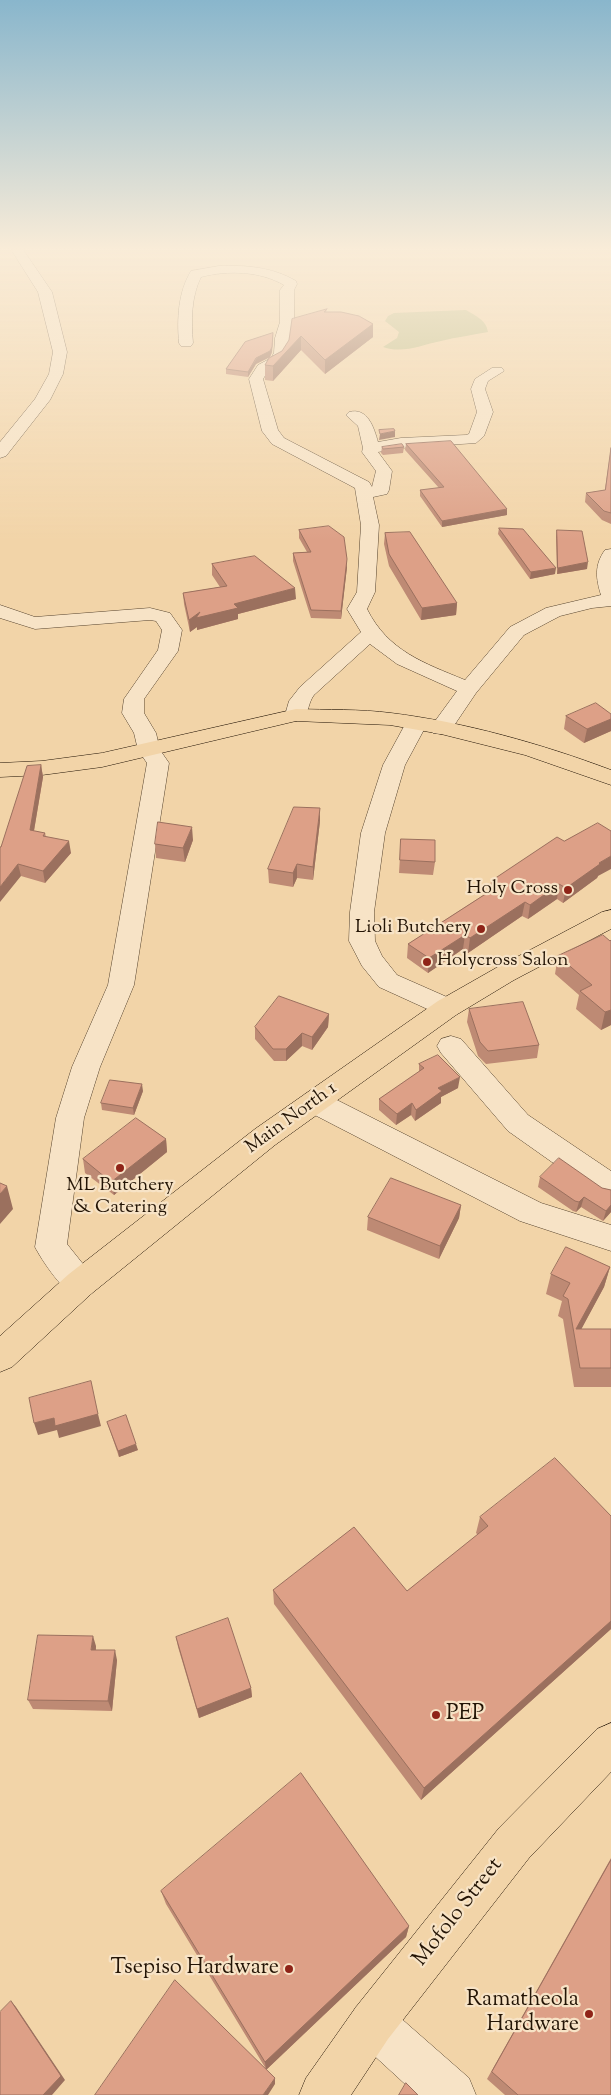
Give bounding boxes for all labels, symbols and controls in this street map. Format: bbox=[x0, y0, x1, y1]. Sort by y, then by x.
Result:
place label: Holy Cross bbox=[467, 879, 558, 901]
marker: Holy Cross bbox=[562, 884, 574, 896]
place label: Lioli Butchery bbox=[355, 918, 471, 940]
marker: Lioli Butchery bbox=[475, 923, 487, 935]
place label: Holycross Salon bbox=[437, 951, 568, 973]
marker: Holycross Salon bbox=[421, 956, 433, 968]
street label: Main North 1 bbox=[242, 1078, 342, 1160]
marker: ML Butchery & Catering bbox=[114, 1162, 126, 1174]
place label: ML Butchery & Catering bbox=[66, 1176, 174, 1220]
place label: PEP bbox=[446, 1702, 484, 1728]
marker: PEP bbox=[430, 1709, 442, 1721]
street label: Mofolo Street bbox=[408, 1853, 510, 1973]
place label: Tsepiso Hardware bbox=[110, 1956, 279, 1982]
marker: Tsepiso Hardware bbox=[283, 1963, 295, 1975]
place label: Ramatheola Hardware bbox=[466, 1988, 579, 2040]
marker: Ramatheola Hardware bbox=[583, 2008, 595, 2020]

